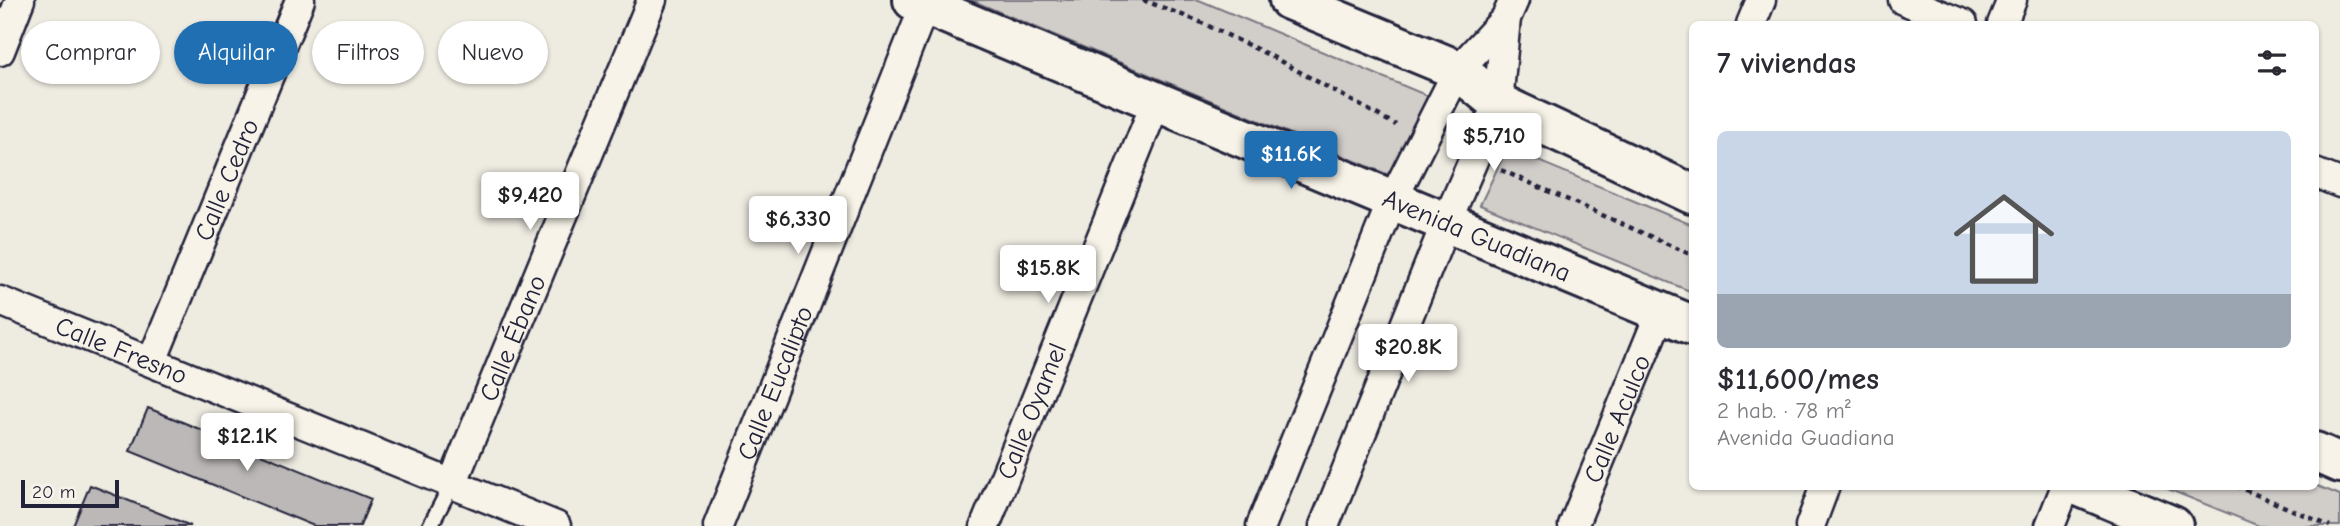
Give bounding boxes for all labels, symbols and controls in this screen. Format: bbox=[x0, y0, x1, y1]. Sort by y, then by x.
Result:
chip: Comprar bbox=[21, 21, 160, 84]
chip: Alquilar bbox=[174, 21, 298, 84]
chip: Filtros bbox=[312, 21, 424, 84]
chip: Nuevo bbox=[438, 21, 548, 84]
icon: filters bbox=[2253, 44, 2291, 82]
text: 7 viviendas bbox=[1717, 46, 1856, 81]
pin: $5,710 bbox=[1437, 114, 1551, 173]
street label: Calle Cedro bbox=[189, 115, 266, 245]
text: $5,710 bbox=[1463, 122, 1526, 149]
pin: $11.6K bbox=[1234, 132, 1348, 191]
text: $11.6K bbox=[1260, 140, 1322, 167]
pin: $9,420 bbox=[473, 173, 587, 232]
icon: home bbox=[1941, 176, 2067, 302]
text: $9,420 bbox=[497, 181, 563, 208]
street label: Avenida Guadiana bbox=[1378, 184, 1575, 289]
pin: $6,330 bbox=[741, 196, 855, 256]
text: $6,330 bbox=[765, 205, 831, 232]
pin: $15.8K bbox=[991, 246, 1105, 305]
text: $15.8K bbox=[1016, 254, 1080, 281]
street label: Calle Ébano bbox=[474, 271, 553, 406]
street label: Calle Eucalipto bbox=[732, 302, 820, 465]
street label: Calle Fresno bbox=[51, 311, 191, 391]
pin: $20.8K bbox=[1351, 324, 1465, 384]
text: $20.8K bbox=[1374, 333, 1442, 360]
street label: Calle Oyamel bbox=[991, 339, 1073, 484]
street label: Calle Aculco bbox=[1578, 351, 1657, 487]
text: $11,600/mes bbox=[1717, 362, 1879, 397]
text: 2 hab. · 78 m² bbox=[1717, 397, 1851, 424]
pin: $12.1K bbox=[190, 414, 304, 473]
text: $12.1K bbox=[217, 422, 277, 449]
text: Avenida Guadiana bbox=[1717, 424, 1895, 451]
scale bar bbox=[21, 477, 119, 509]
text: 20 m bbox=[32, 481, 76, 503]

